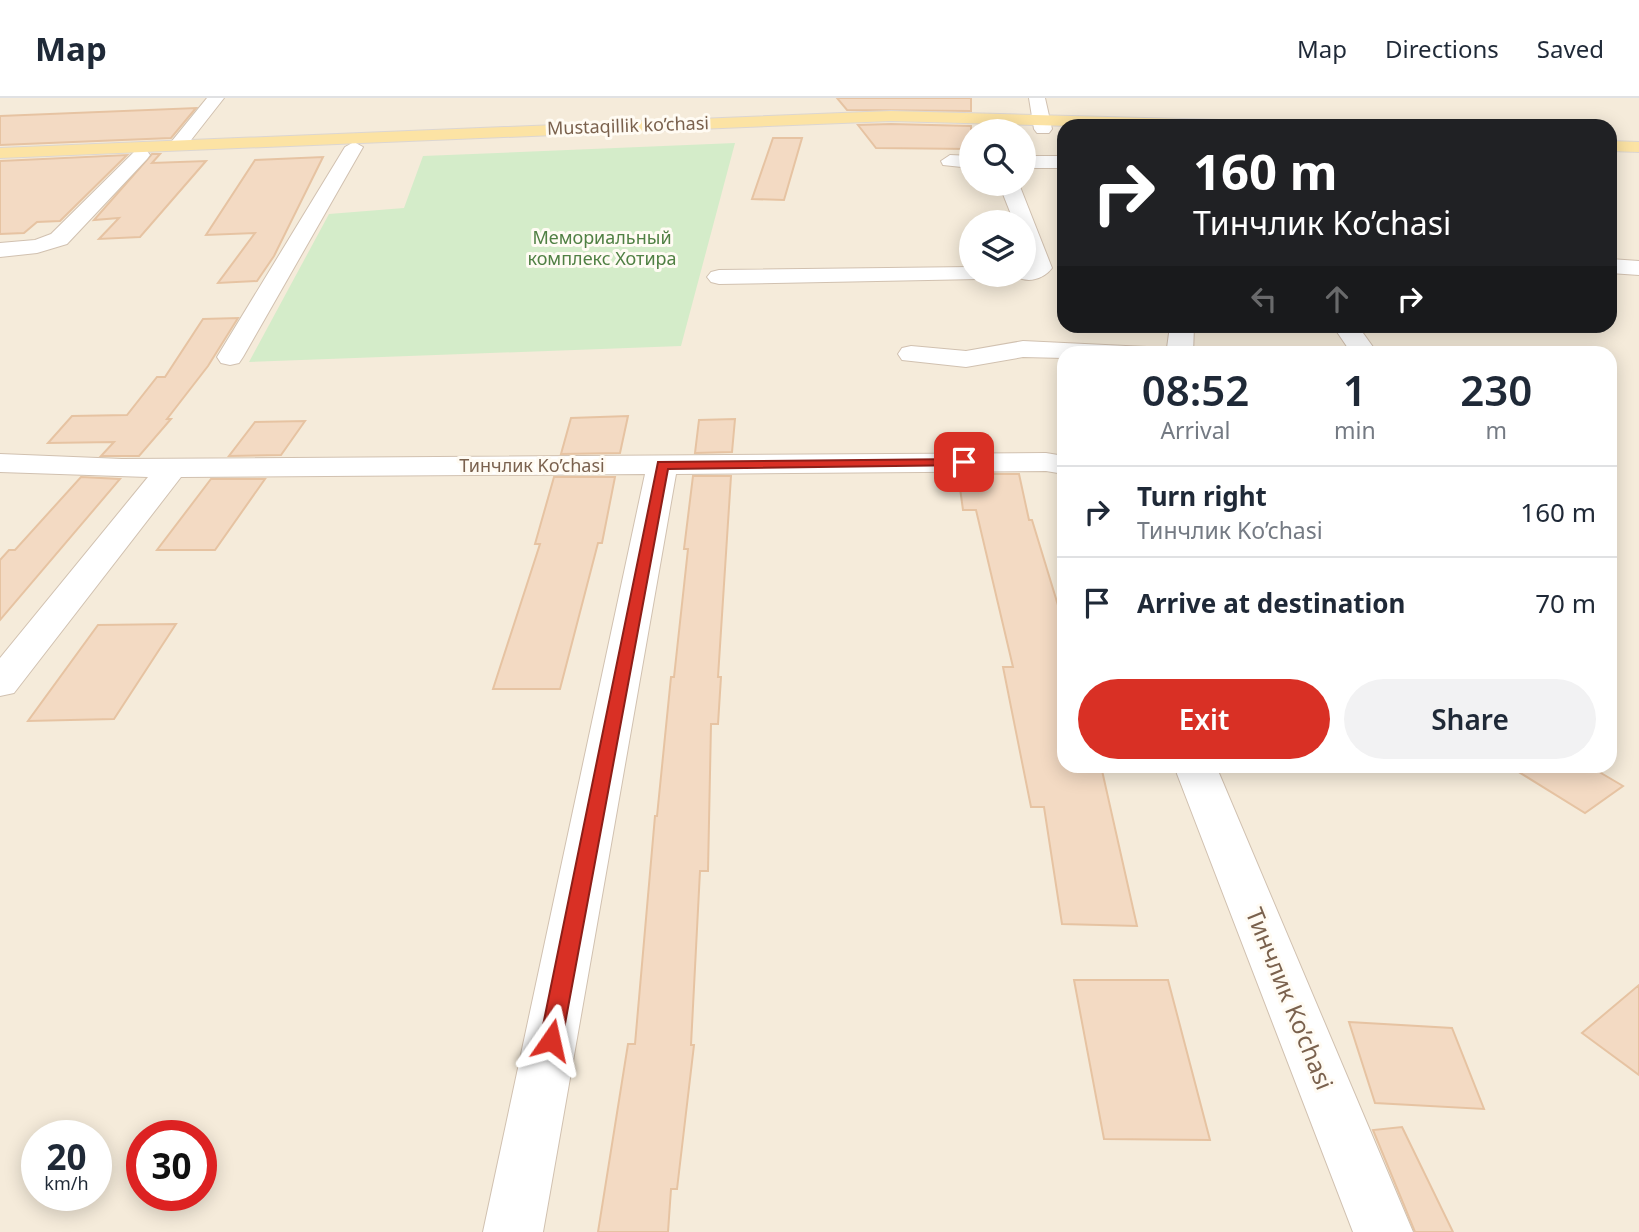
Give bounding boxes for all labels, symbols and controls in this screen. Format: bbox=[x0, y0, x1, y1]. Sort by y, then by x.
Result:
text: Map bbox=[35, 26, 107, 71]
text: Map bbox=[1297, 32, 1347, 65]
text: Directions bbox=[1385, 32, 1499, 65]
text: Saved bbox=[1537, 32, 1604, 65]
street label: Mustaqillik ko’chasi bbox=[547, 110, 709, 140]
map controls bbox=[959, 119, 1036, 287]
button: search bbox=[959, 119, 1036, 196]
text: 160 m bbox=[1193, 138, 1338, 204]
icon: right bbox=[1078, 147, 1169, 238]
text: Тинчлик Ko’chasi bbox=[1193, 201, 1451, 244]
button: layers bbox=[959, 210, 1036, 287]
park label: Мемориальный комплекс Хотира bbox=[527, 225, 677, 270]
icon: left bbox=[1245, 280, 1283, 318]
icon: ahead bbox=[1318, 280, 1356, 318]
icon: right bbox=[1391, 280, 1429, 318]
text: 08:52 bbox=[1142, 361, 1249, 418]
text: 1 bbox=[1343, 361, 1367, 418]
text: 230 bbox=[1460, 361, 1532, 418]
text: Arrival bbox=[1160, 414, 1231, 446]
text: min bbox=[1334, 414, 1376, 446]
text: m bbox=[1486, 414, 1507, 446]
pin bbox=[934, 432, 994, 492]
icon: arrive bbox=[945, 443, 983, 481]
street label: Тинчлик Ko’chasi bbox=[459, 453, 605, 477]
text: Turn right bbox=[1137, 478, 1267, 514]
icon: right bbox=[1078, 493, 1116, 531]
text: 160 m bbox=[1520, 494, 1596, 530]
text: Тинчлик Ko’chasi bbox=[1137, 514, 1323, 546]
icon: arrive bbox=[1078, 584, 1116, 622]
text: Arrive at destination bbox=[1137, 585, 1406, 621]
text: 70 m bbox=[1535, 585, 1596, 621]
button: Exit bbox=[1078, 679, 1330, 759]
button: Share bbox=[1344, 679, 1596, 759]
street label: Тинчлик Ko’chasi bbox=[1239, 902, 1342, 1094]
position arrow bbox=[514, 1003, 588, 1077]
speed limit sign: 30 bbox=[126, 1120, 217, 1211]
text: 20 bbox=[46, 1133, 87, 1180]
text: km/h bbox=[44, 1171, 89, 1195]

